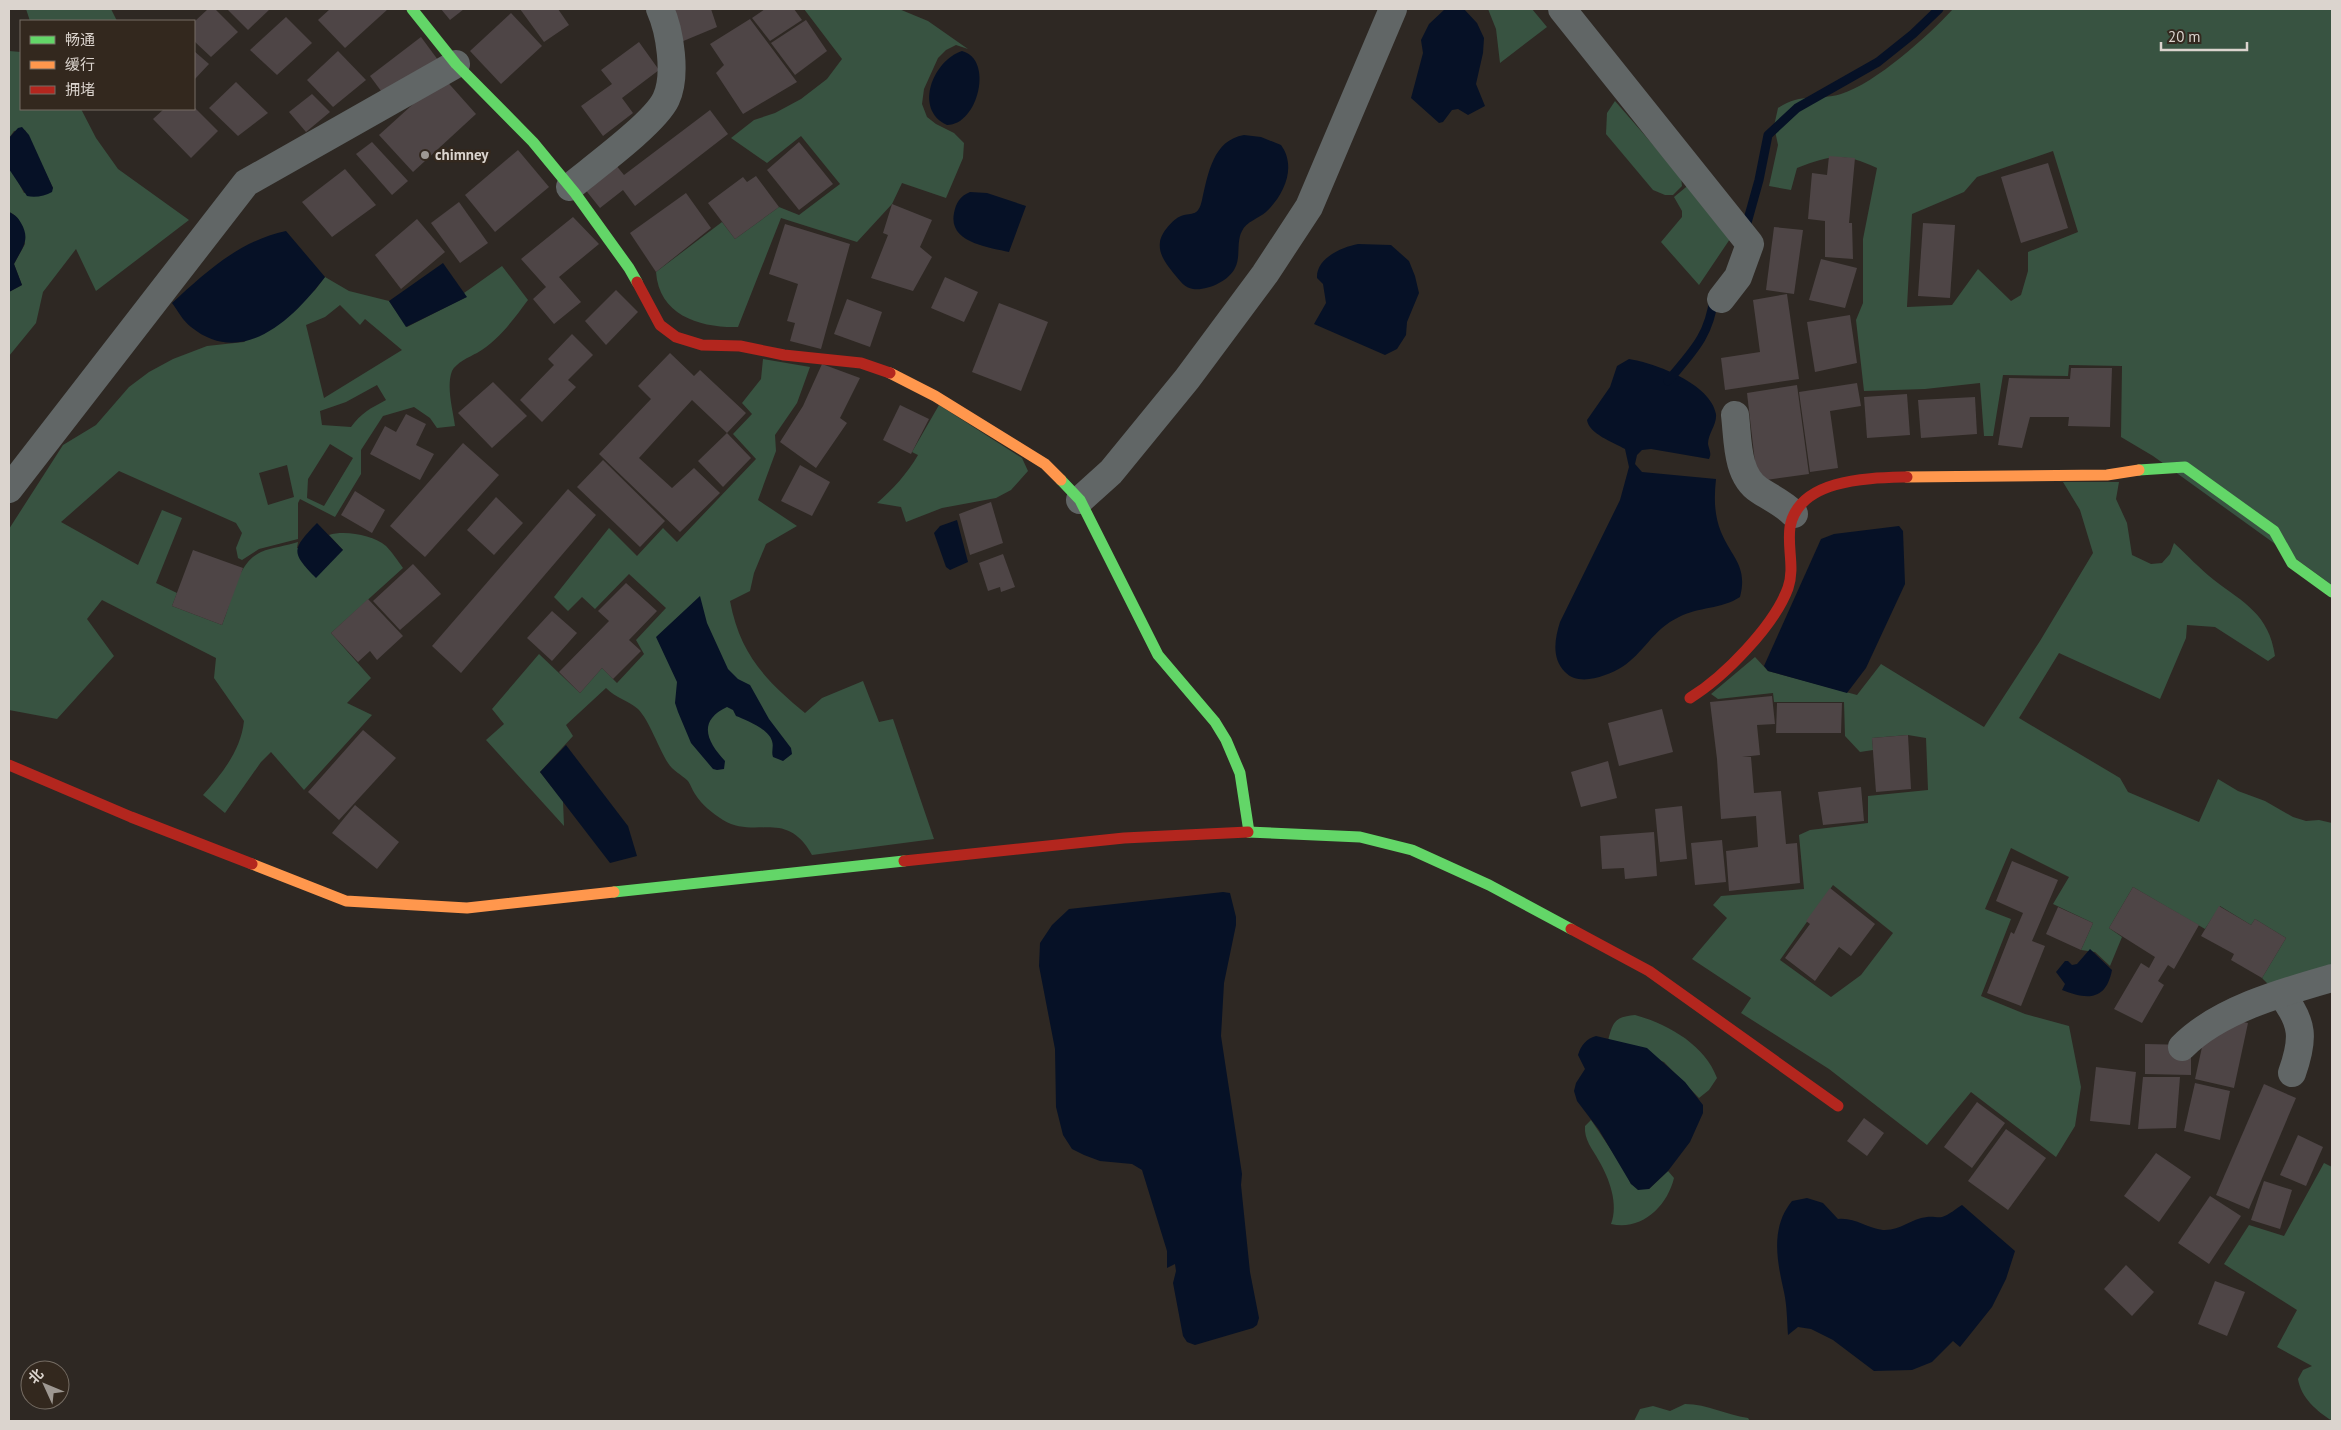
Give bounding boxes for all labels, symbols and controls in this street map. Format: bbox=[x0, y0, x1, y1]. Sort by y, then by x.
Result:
legend bbox=[20, 20, 195, 110]
scale bar bbox=[2161, 20, 2247, 52]
text: 20 m bbox=[2168, 27, 2201, 46]
text: 畅通 bbox=[65, 30, 95, 49]
text: 缓行 bbox=[65, 55, 95, 74]
text: 拥堵 bbox=[65, 80, 95, 99]
place label: chimney bbox=[435, 145, 489, 164]
marker: chimney bbox=[419, 149, 431, 161]
north arrow bbox=[20, 1360, 70, 1410]
text: 北 bbox=[24, 1365, 47, 1387]

